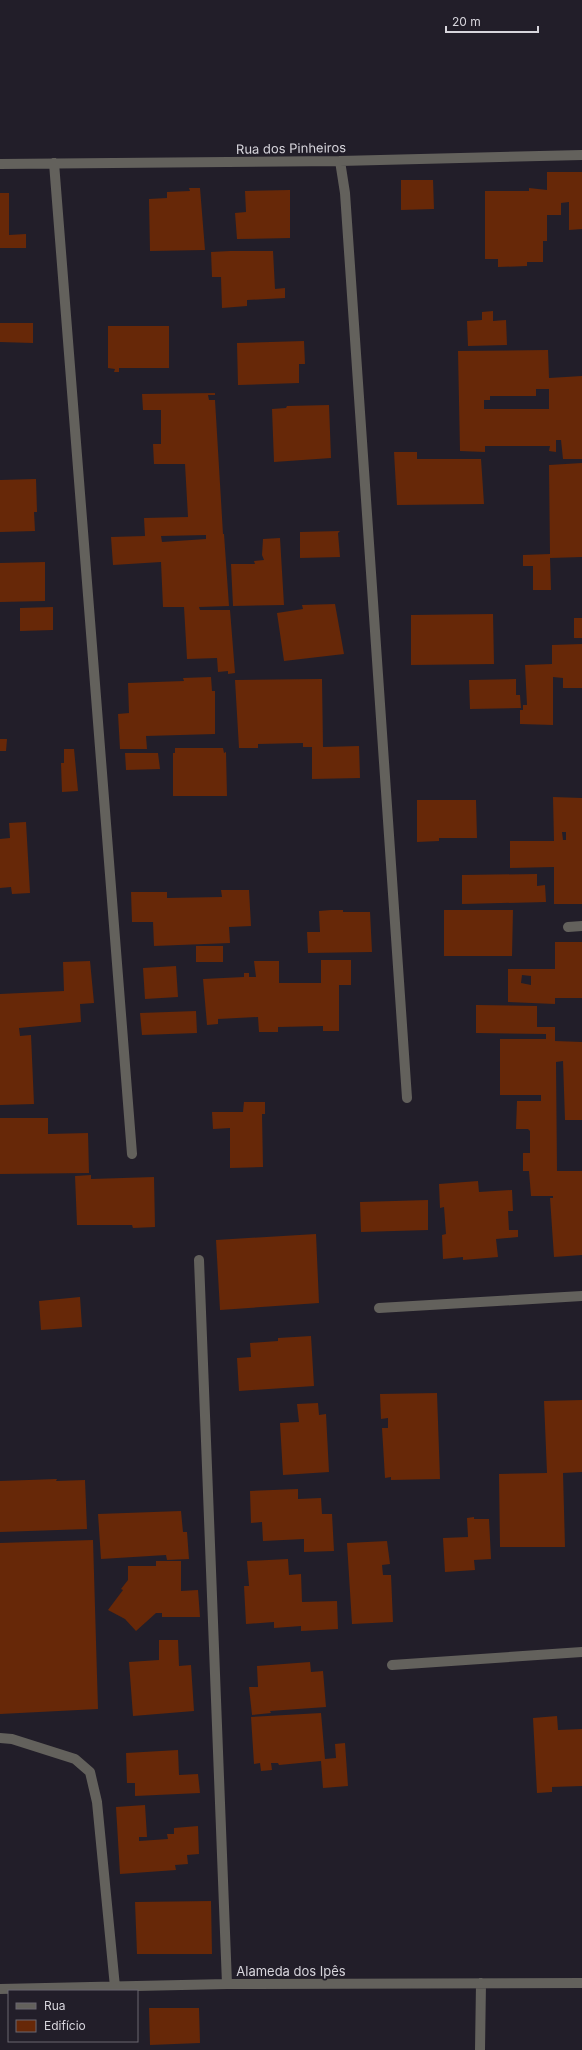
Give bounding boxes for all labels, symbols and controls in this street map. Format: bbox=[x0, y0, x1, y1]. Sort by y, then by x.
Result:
scale bar bbox=[446, 8, 538, 34]
text: 20 m bbox=[452, 14, 481, 29]
street label: Rua dos Pinheiros bbox=[236, 139, 346, 157]
street label: Alameda dos Ipês bbox=[236, 1963, 346, 1979]
legend bbox=[8, 1990, 138, 2042]
text: Rua bbox=[44, 1998, 66, 2013]
text: Edifício bbox=[44, 2018, 86, 2033]

